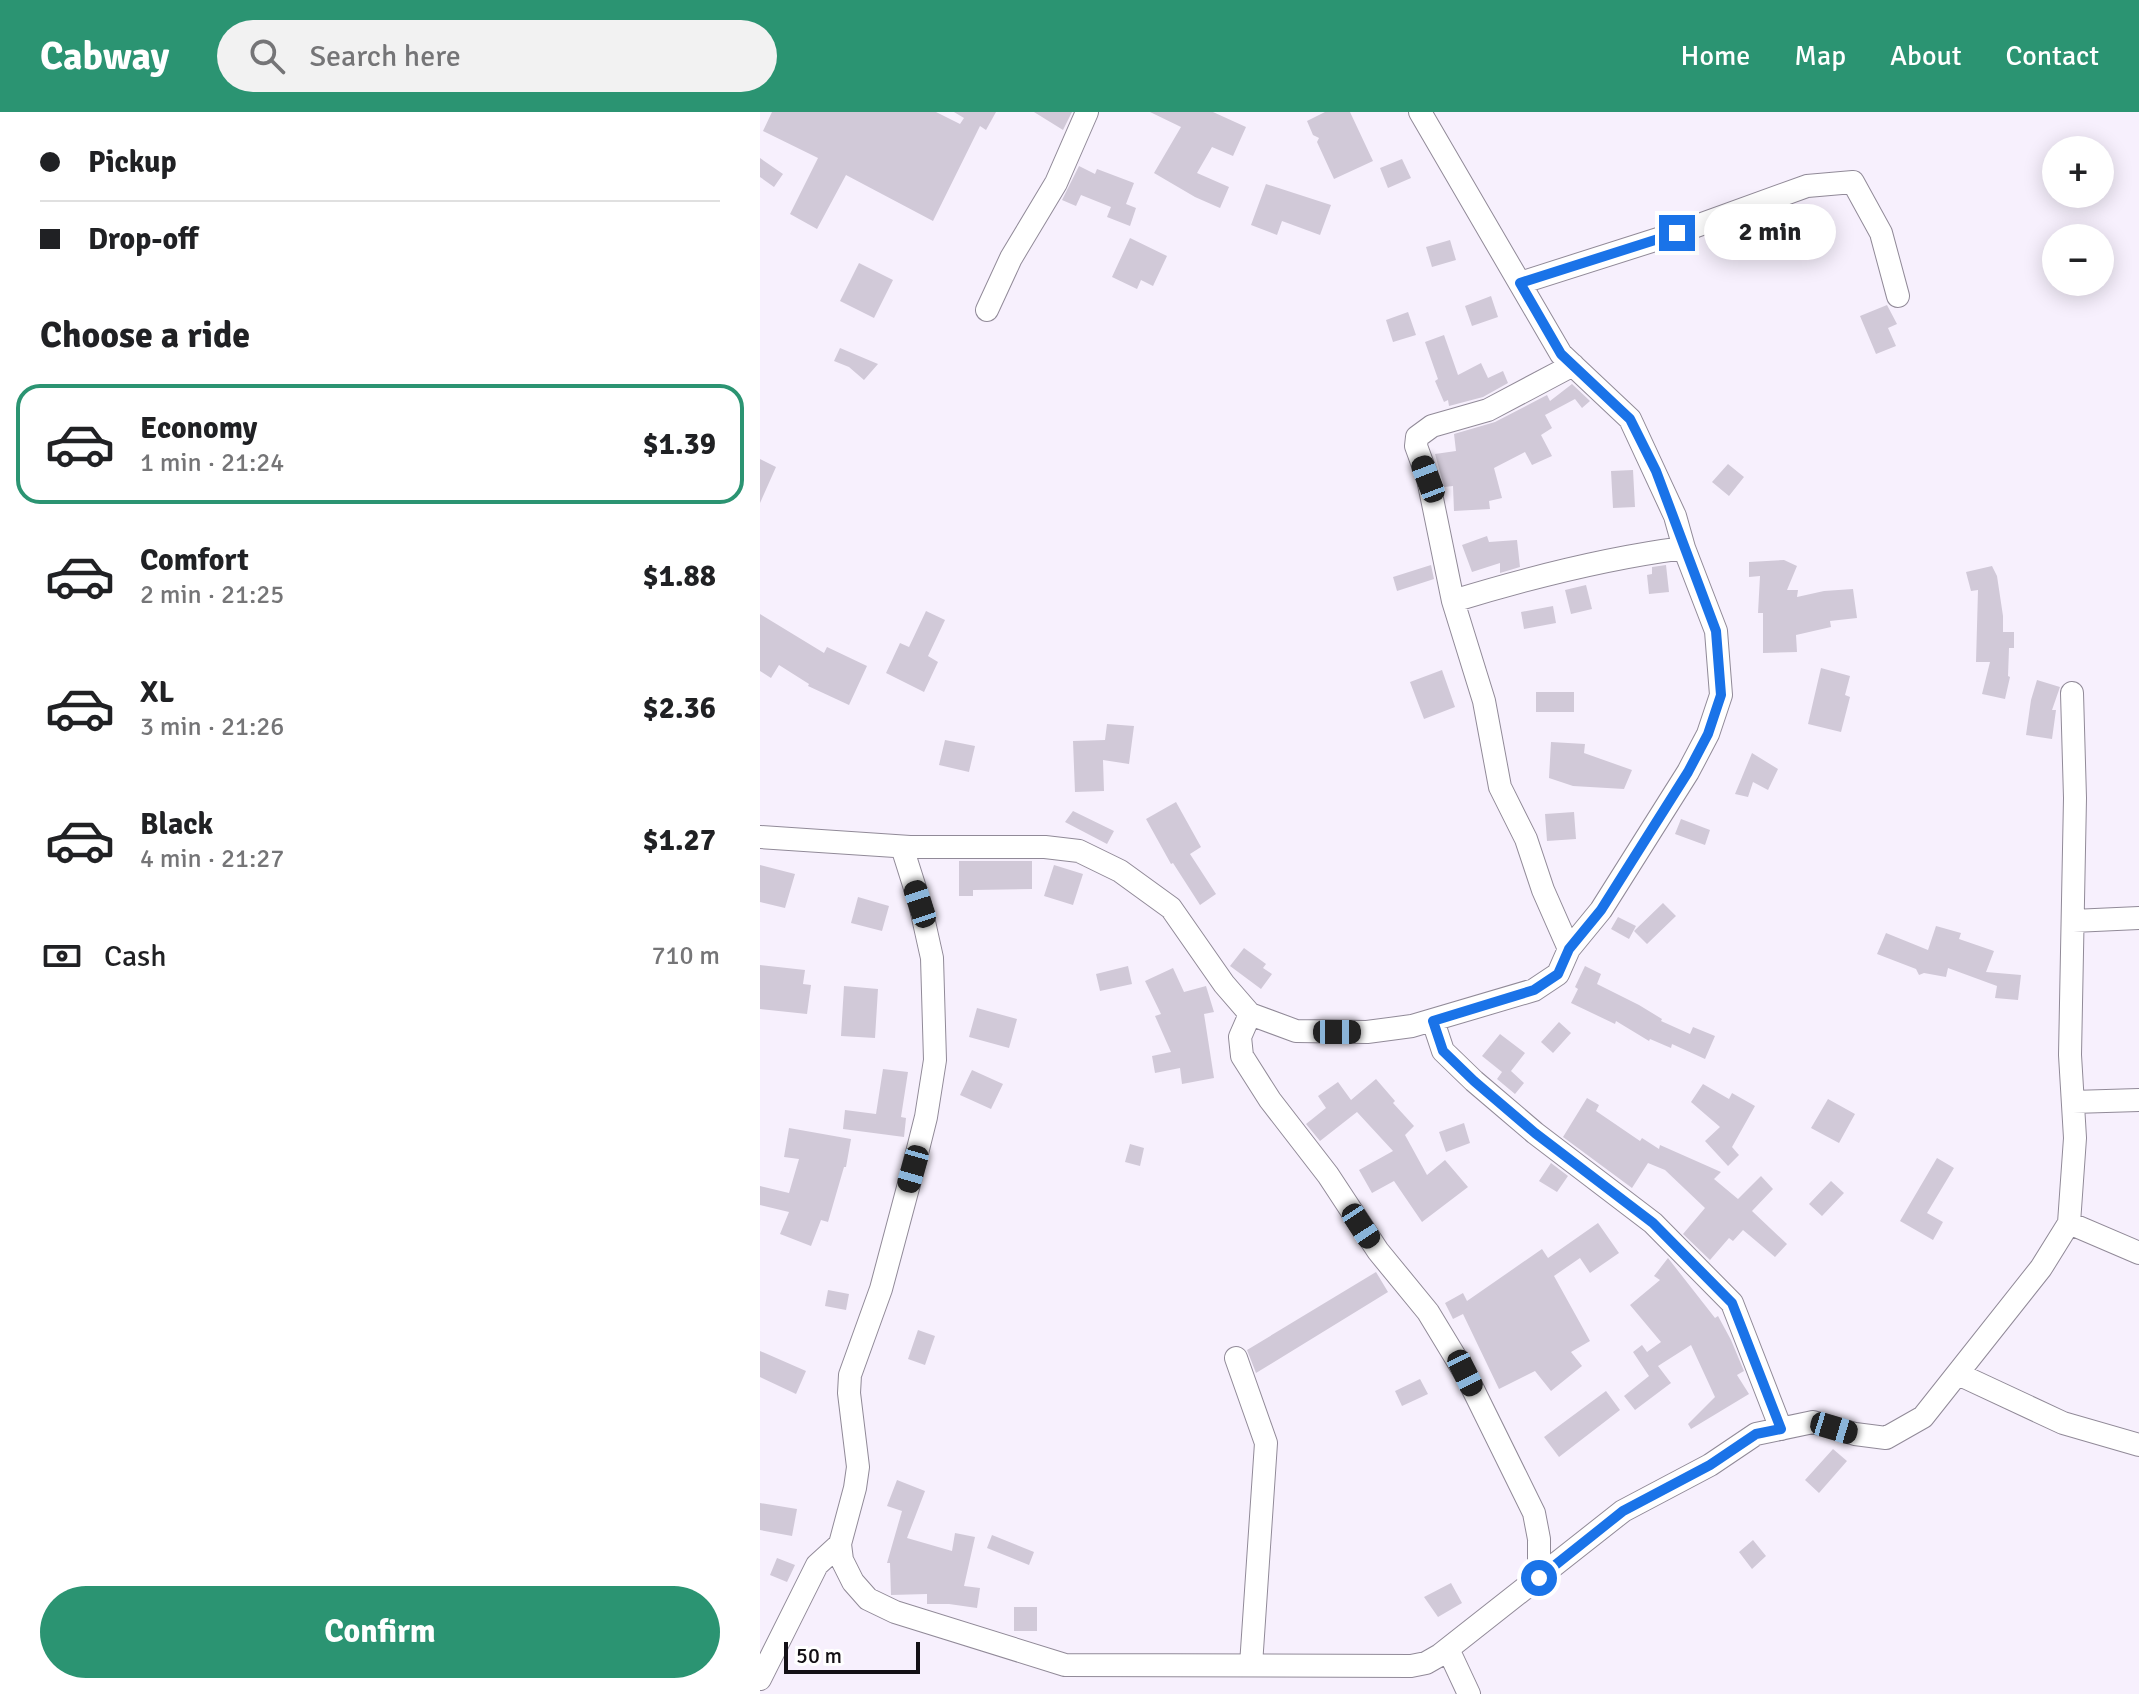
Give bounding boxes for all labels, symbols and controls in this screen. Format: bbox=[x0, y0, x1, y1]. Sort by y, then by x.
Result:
search box bbox=[217, 20, 777, 92]
text: Cabway bbox=[40, 33, 169, 80]
icon: search bbox=[245, 34, 289, 78]
text: Search here bbox=[309, 38, 461, 75]
text: Home bbox=[1681, 39, 1750, 73]
text: Map bbox=[1794, 39, 1846, 73]
text: About bbox=[1890, 39, 1962, 73]
text: Contact bbox=[2006, 39, 2099, 73]
map controls bbox=[2042, 136, 2114, 296]
button: + bbox=[2042, 136, 2114, 208]
text: Pickup bbox=[88, 144, 177, 181]
callout: 2 min bbox=[1705, 205, 1837, 261]
route end bbox=[1659, 215, 1695, 251]
text: 2 min bbox=[1739, 216, 1801, 248]
text: Drop-off bbox=[88, 221, 198, 258]
button: − bbox=[2042, 224, 2114, 296]
text: Choose a ride bbox=[40, 313, 250, 358]
icon: car bbox=[44, 408, 116, 480]
text: Economy bbox=[140, 410, 257, 447]
text: $1.39 bbox=[643, 426, 716, 463]
text: 1 min · 21:24 bbox=[140, 447, 284, 479]
car bbox=[1408, 452, 1448, 506]
icon: car bbox=[44, 540, 116, 612]
text: Comfort bbox=[140, 542, 249, 579]
text: $1.88 bbox=[643, 558, 716, 595]
text: 2 min · 21:25 bbox=[140, 579, 284, 611]
icon: car bbox=[44, 672, 116, 744]
text: XL bbox=[140, 674, 174, 711]
text: $2.36 bbox=[643, 690, 716, 727]
text: 3 min · 21:26 bbox=[140, 711, 284, 743]
icon: car bbox=[44, 804, 116, 876]
text: Black bbox=[140, 806, 213, 843]
text: $1.27 bbox=[643, 822, 716, 859]
text: 4 min · 21:27 bbox=[140, 843, 284, 875]
car bbox=[901, 877, 939, 931]
icon: cash bbox=[40, 934, 84, 978]
text: Cash bbox=[104, 938, 167, 975]
text: 710 m bbox=[651, 940, 720, 972]
car bbox=[1313, 1020, 1361, 1044]
car bbox=[895, 1143, 931, 1195]
car bbox=[1338, 1199, 1384, 1253]
car bbox=[1444, 1346, 1486, 1400]
car bbox=[1808, 1410, 1860, 1446]
route start bbox=[1521, 1560, 1557, 1596]
button: Confirm bbox=[40, 1586, 720, 1678]
scale bar bbox=[784, 1638, 920, 1674]
text: 50 m bbox=[796, 1642, 842, 1669]

